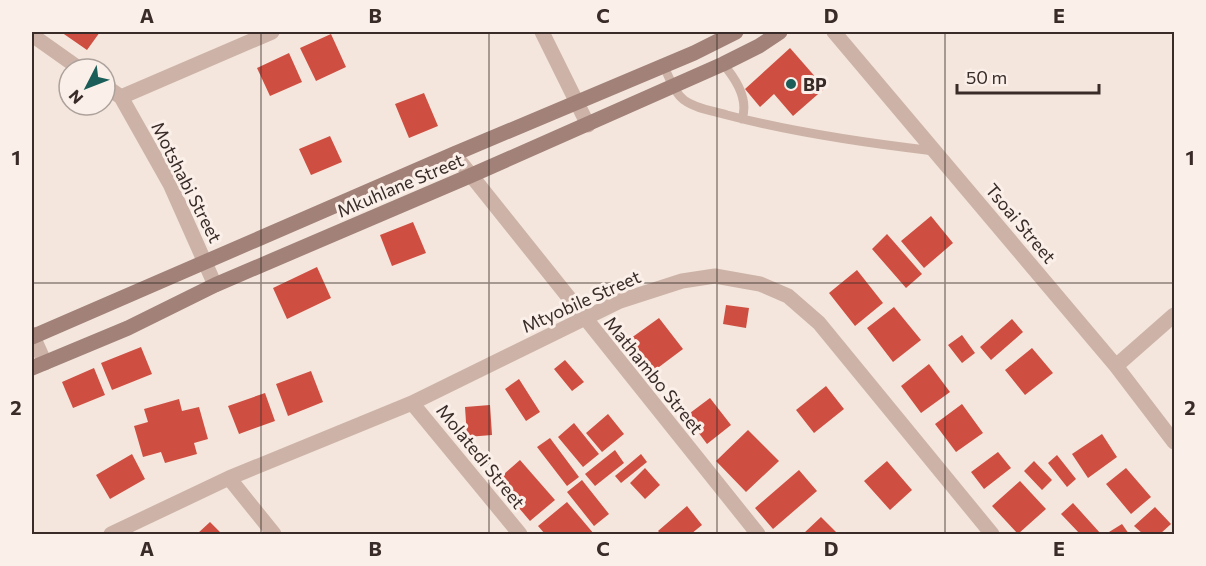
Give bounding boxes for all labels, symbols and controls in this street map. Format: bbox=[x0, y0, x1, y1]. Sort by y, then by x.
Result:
text: A bbox=[140, 3, 154, 27]
text: B bbox=[368, 3, 382, 27]
text: C bbox=[596, 3, 610, 27]
text: D bbox=[824, 3, 838, 27]
text: E bbox=[1053, 3, 1065, 27]
north arrow bbox=[57, 57, 117, 117]
scale bar bbox=[957, 57, 1100, 95]
text: 50 m bbox=[966, 66, 1007, 88]
place label: BP bbox=[803, 73, 827, 95]
marker: BP bbox=[784, 77, 798, 91]
text: N bbox=[64, 87, 87, 108]
street label: Motshabi Street bbox=[147, 118, 227, 246]
text: 1 bbox=[11, 145, 21, 169]
text: 1 bbox=[1185, 145, 1195, 169]
street label: Mkuhlane Street bbox=[333, 148, 467, 222]
street label: Tsoai Street bbox=[981, 179, 1061, 267]
street label: Mtyobile Street bbox=[518, 265, 644, 337]
street label: Mathambo Street bbox=[600, 312, 708, 438]
text: 2 bbox=[10, 395, 22, 419]
text: 2 bbox=[1184, 395, 1196, 419]
street label: Molatedi Street bbox=[432, 399, 530, 513]
text: A bbox=[140, 536, 154, 560]
text: B bbox=[368, 536, 382, 560]
text: C bbox=[596, 536, 610, 560]
text: D bbox=[824, 536, 838, 560]
text: E bbox=[1053, 536, 1065, 560]

